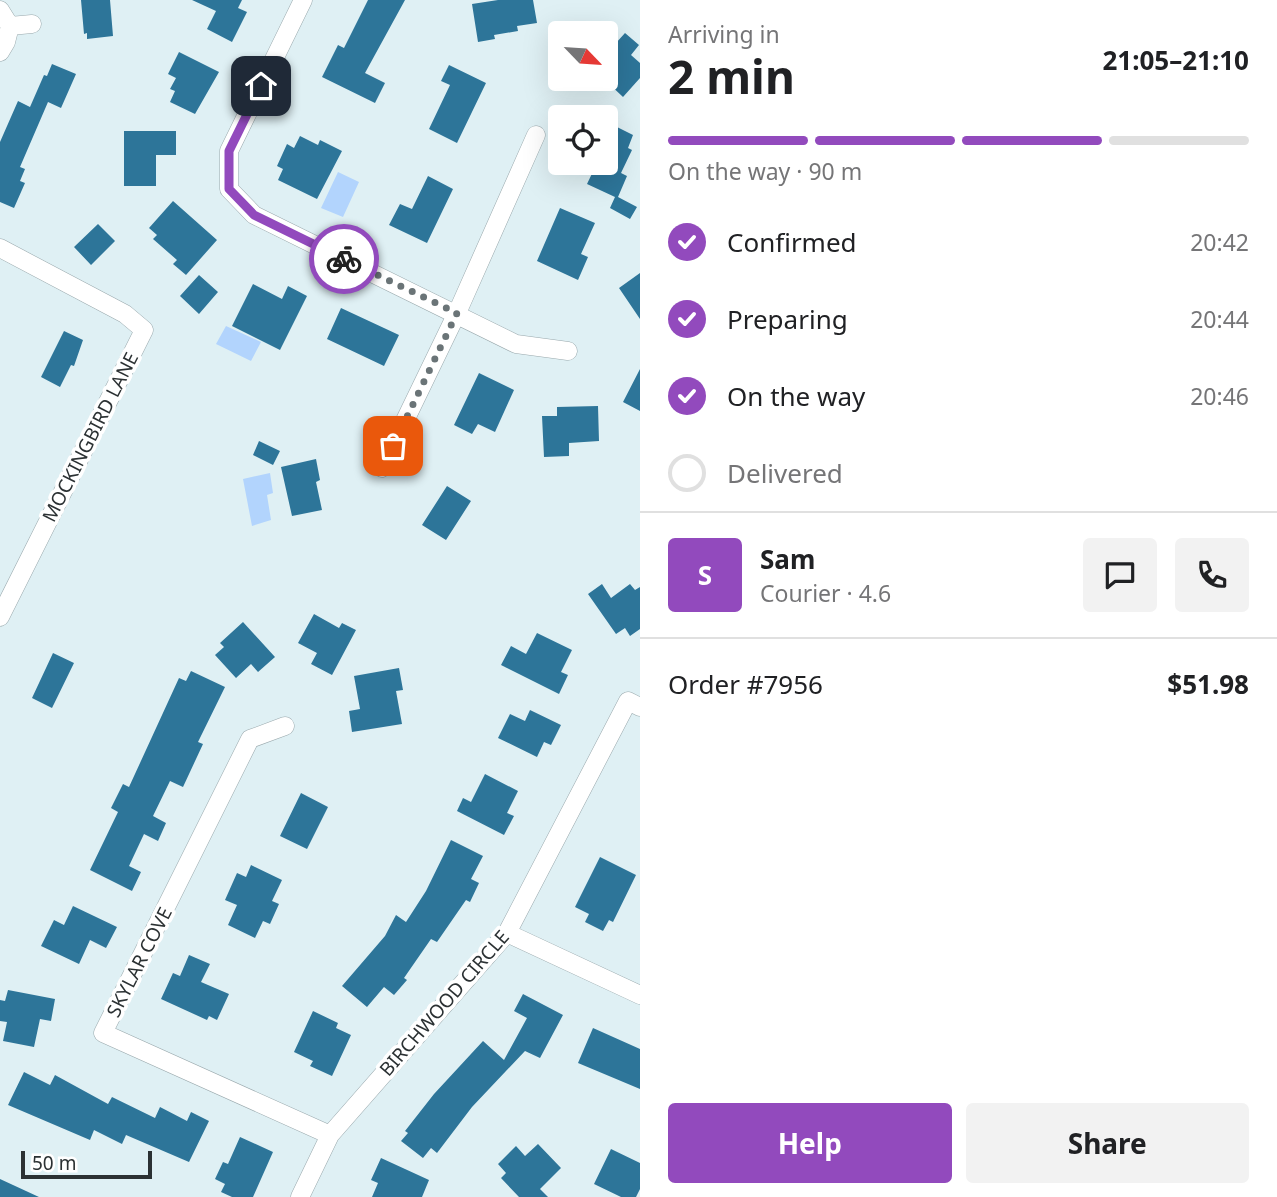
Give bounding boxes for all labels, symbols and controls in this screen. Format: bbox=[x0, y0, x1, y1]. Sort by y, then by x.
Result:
text: Arriving in bbox=[668, 18, 780, 50]
north arrow bbox=[548, 21, 618, 91]
map controls bbox=[548, 21, 618, 175]
text: 21:05–21:10 bbox=[1102, 42, 1249, 78]
text: 2 min bbox=[668, 45, 795, 107]
pin bbox=[231, 56, 291, 116]
icon: home bbox=[242, 67, 280, 105]
button: locate bbox=[548, 105, 618, 175]
text: On the way · 90 m bbox=[668, 155, 862, 187]
icon: check bbox=[668, 223, 706, 261]
courier bbox=[309, 224, 379, 294]
text: Confirmed bbox=[727, 224, 857, 260]
text: 20:42 bbox=[1190, 226, 1249, 258]
icon: bike bbox=[325, 240, 363, 278]
icon: check bbox=[668, 300, 706, 338]
text: Preparing bbox=[727, 301, 848, 337]
text: 20:44 bbox=[1190, 303, 1249, 335]
street label: MOCKINGBIRD LANE bbox=[36, 348, 144, 526]
icon: check bbox=[668, 377, 706, 415]
text: On the way bbox=[727, 378, 865, 414]
text: 20:46 bbox=[1190, 380, 1249, 412]
pin bbox=[363, 416, 423, 476]
icon: bag bbox=[374, 427, 412, 465]
text: Delivered bbox=[727, 455, 843, 491]
button: chat bbox=[1083, 538, 1157, 612]
button: phone bbox=[1175, 538, 1249, 612]
text: Sam bbox=[760, 541, 815, 577]
text: S bbox=[698, 557, 712, 593]
text: Courier · 4.6 bbox=[760, 577, 891, 609]
text: Order #7956 bbox=[668, 666, 823, 702]
text: $51.98 bbox=[1167, 666, 1249, 702]
street label: SKYLAR COVE bbox=[100, 903, 178, 1021]
street label: BIRCHWOOD CIRCLE bbox=[373, 924, 515, 1082]
button: Help bbox=[668, 1103, 952, 1183]
button: Share bbox=[966, 1103, 1249, 1183]
scale bar bbox=[21, 1148, 152, 1180]
text: 50 m bbox=[32, 1150, 76, 1176]

